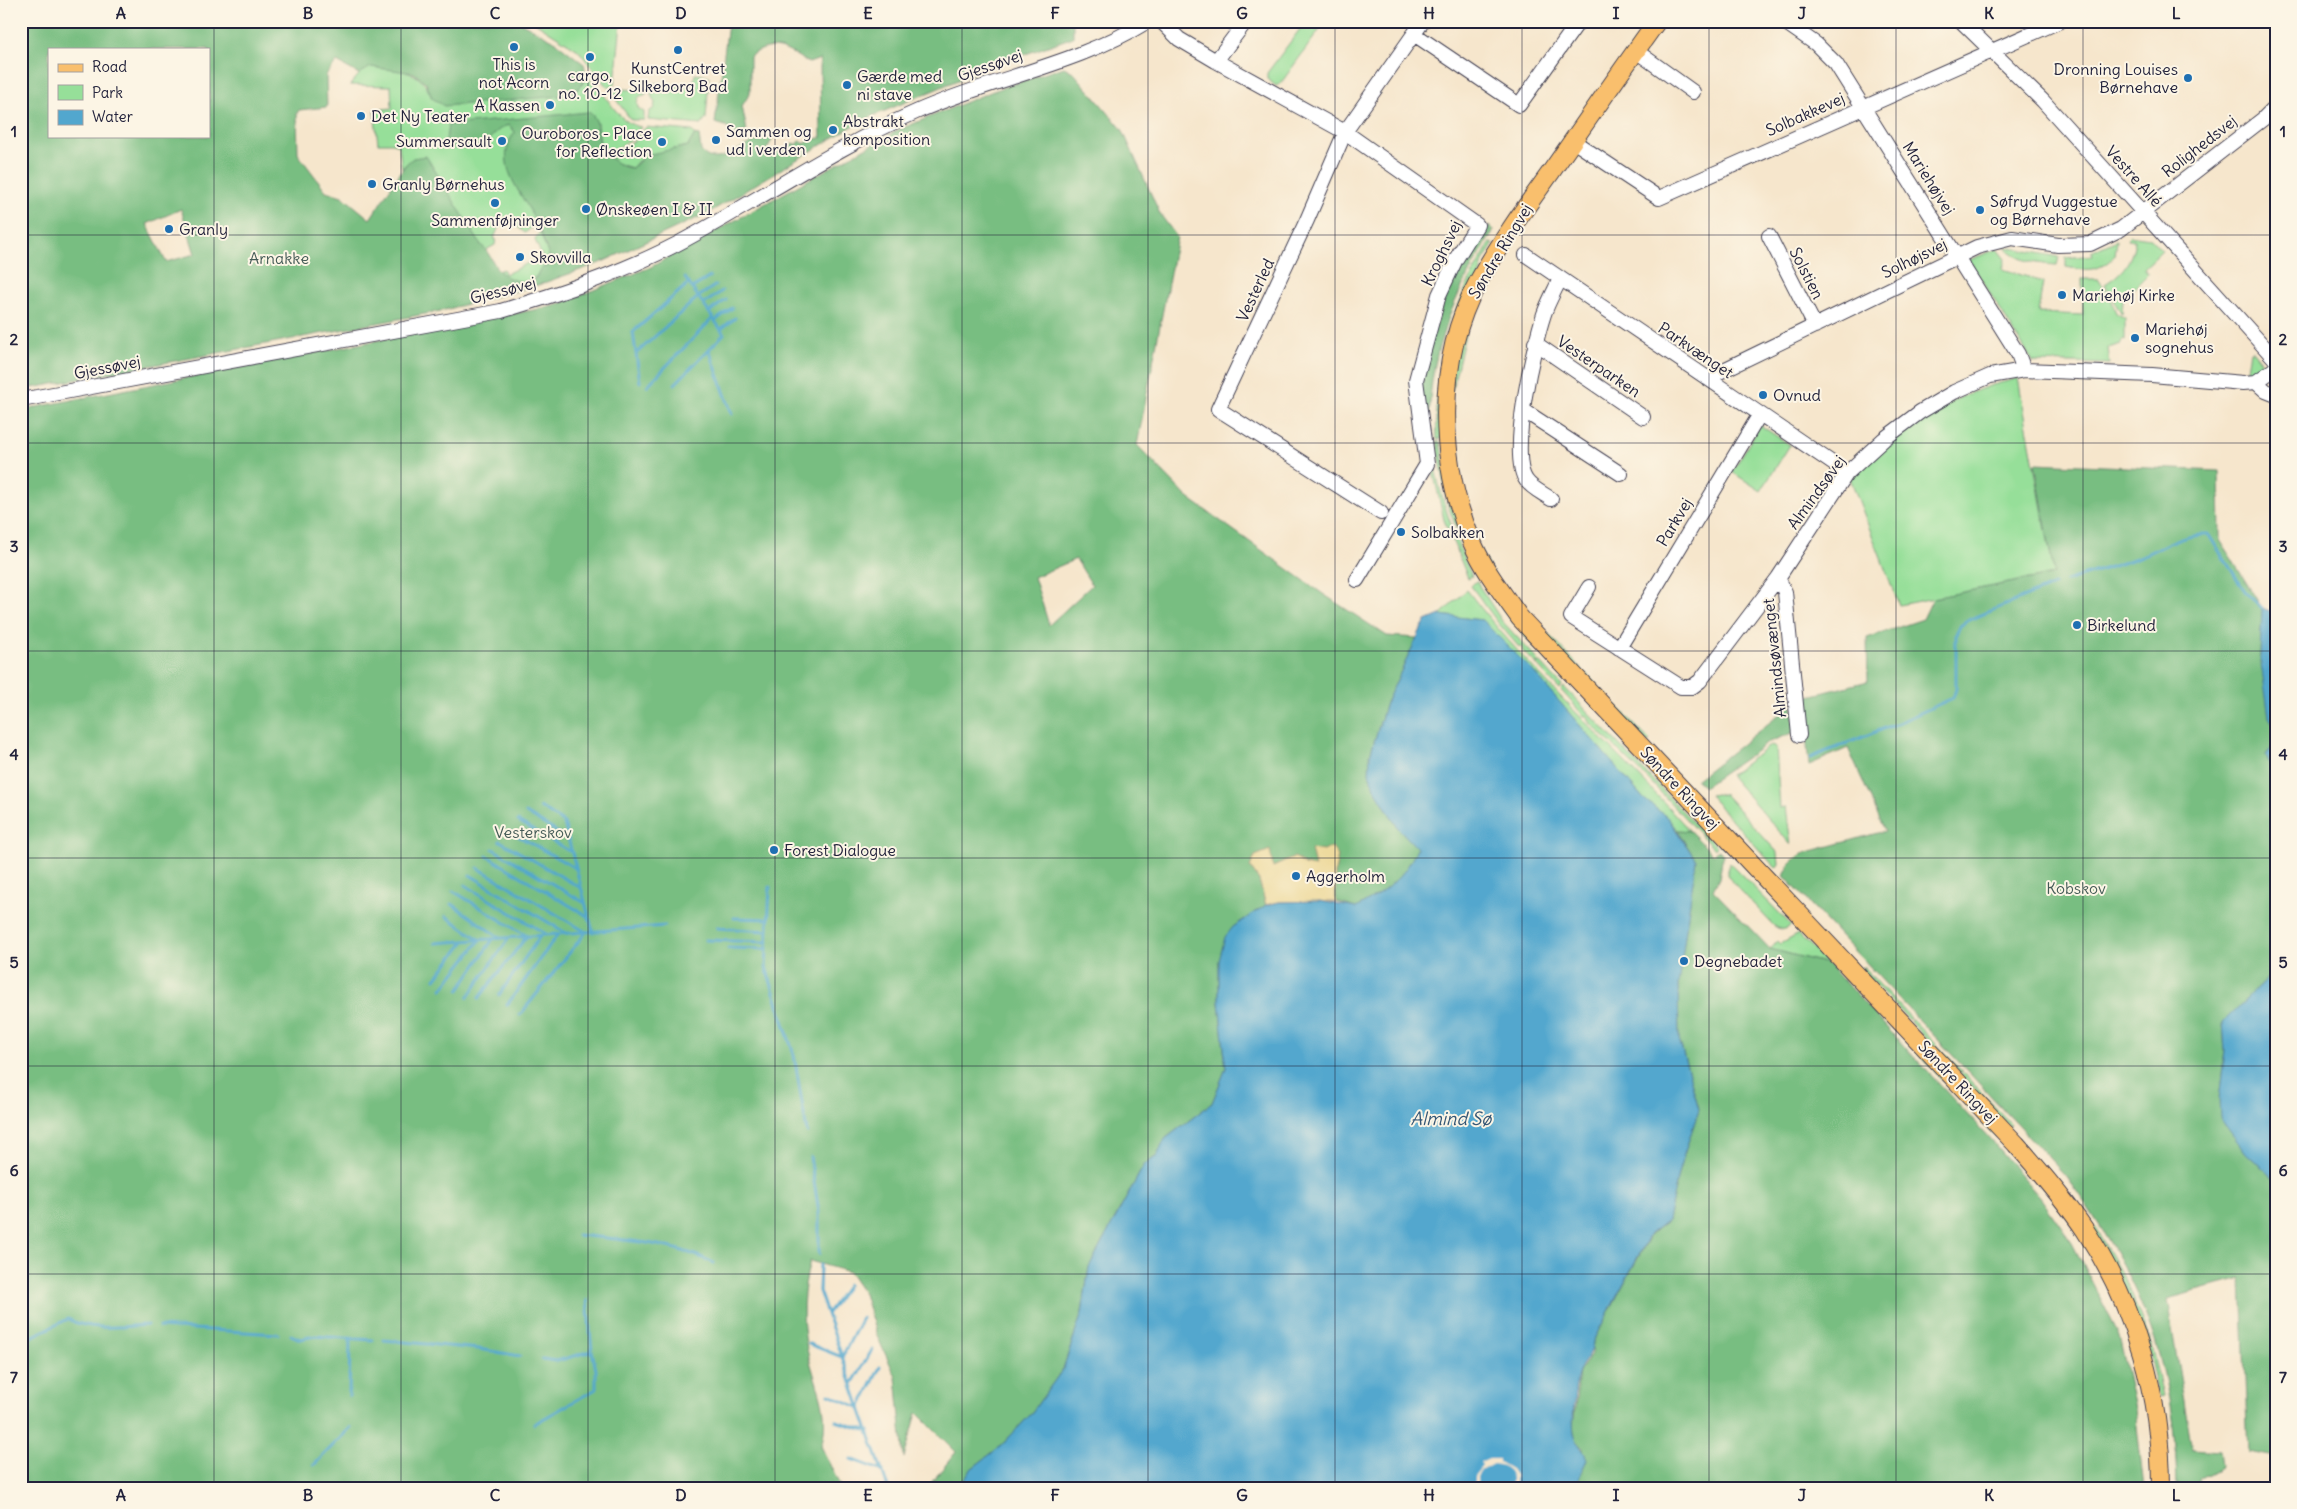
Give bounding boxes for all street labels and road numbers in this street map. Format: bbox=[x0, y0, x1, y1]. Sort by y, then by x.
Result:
street label: Gjessøvej bbox=[955, 45, 1025, 85]
street label: Solbakkevej bbox=[1762, 88, 1848, 140]
street label: Rolighedsvej bbox=[2158, 111, 2240, 181]
street label: Mariehøjvej bbox=[1899, 138, 1959, 218]
street label: Vestre Allé bbox=[2101, 141, 2167, 211]
street label: Søndre Ringvej bbox=[1464, 200, 1536, 302]
street label: Kroghsvej bbox=[1417, 217, 1465, 289]
street label: Solhøjsvej bbox=[1878, 234, 1950, 282]
street label: Solstien bbox=[1785, 244, 1829, 302]
street label: Vesterled bbox=[1232, 255, 1278, 325]
street label: Gjessøvej bbox=[468, 272, 538, 308]
street label: Parkvænget bbox=[1655, 318, 1738, 383]
street label: Vesterparken bbox=[1553, 331, 1645, 401]
street label: Gjessøvej bbox=[72, 351, 142, 383]
street label: Almindsøvej bbox=[1783, 451, 1849, 533]
street label: Parkvej bbox=[1652, 494, 1696, 550]
street label: Almindsøvænget bbox=[1758, 597, 1790, 719]
street label: Søndre Ringvej bbox=[1636, 742, 1724, 834]
street label: Søndre Ringvej bbox=[1914, 1036, 2002, 1128]

